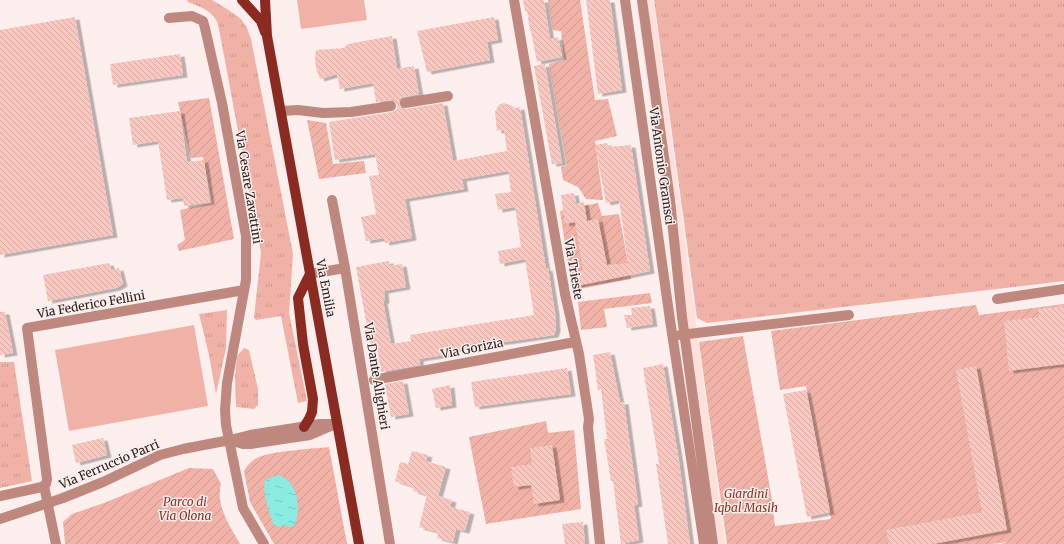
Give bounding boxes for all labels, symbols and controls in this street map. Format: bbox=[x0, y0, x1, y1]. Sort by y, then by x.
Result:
street label: Via Antonio Gramsci bbox=[646, 105, 678, 226]
street label: Via Cesare Zavattini bbox=[232, 128, 265, 245]
street label: Via Trieste bbox=[561, 236, 587, 301]
street label: Via Emilia bbox=[313, 257, 339, 319]
street label: Via Federico Fellini bbox=[35, 287, 146, 321]
street label: Via Dante Alighieri bbox=[361, 320, 393, 431]
street label: Via Gorizia bbox=[439, 335, 505, 362]
street label: Via Ferruccio Parri bbox=[56, 436, 161, 492]
park label: Giardini Iqbal Masih bbox=[714, 486, 778, 515]
park label: Parco di Via Olona bbox=[159, 494, 211, 523]

